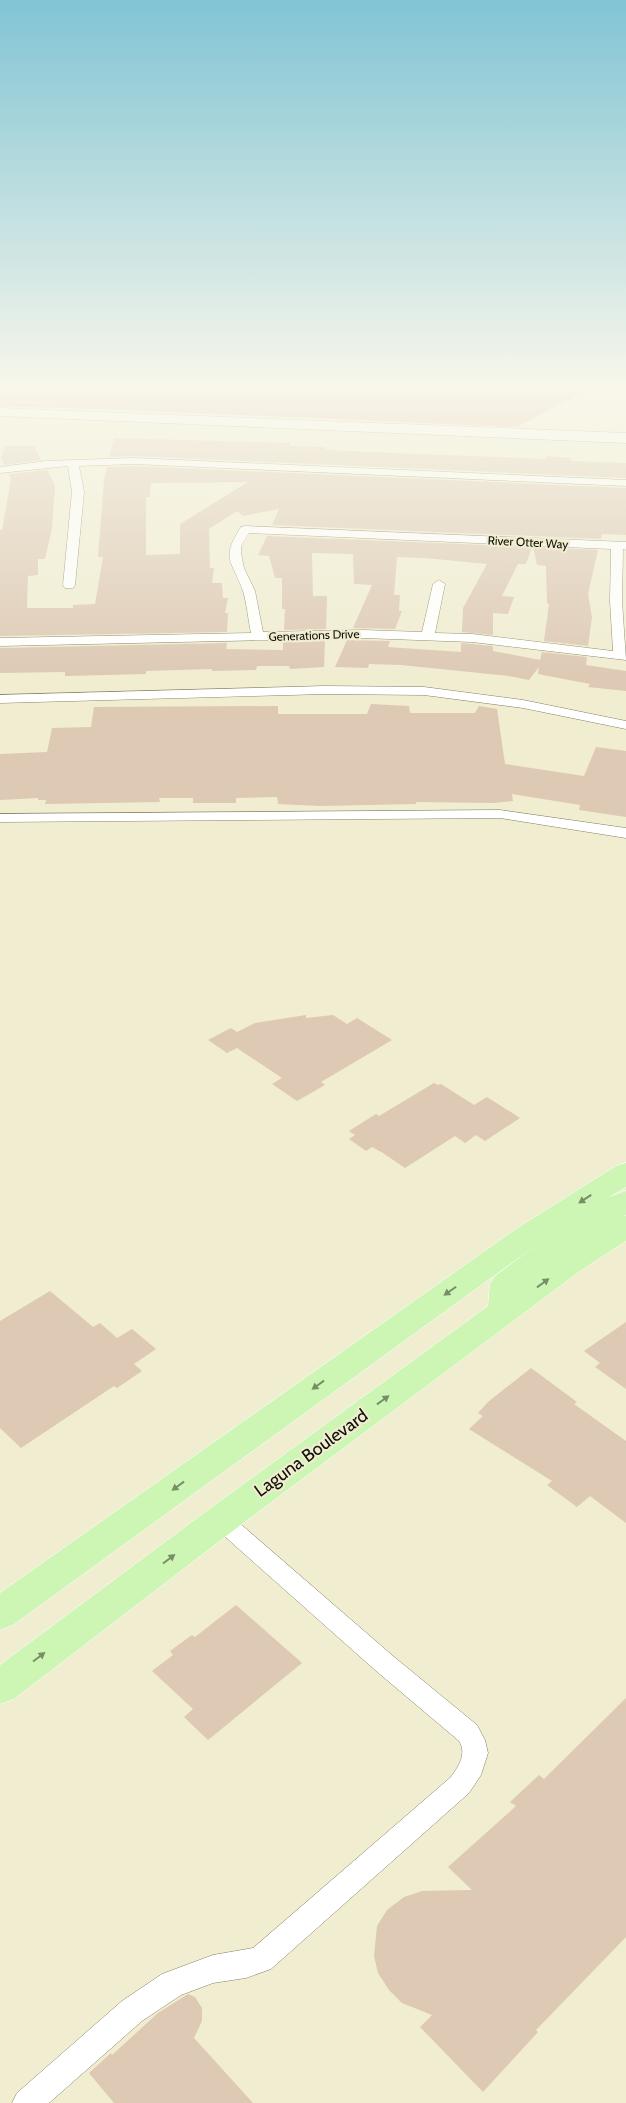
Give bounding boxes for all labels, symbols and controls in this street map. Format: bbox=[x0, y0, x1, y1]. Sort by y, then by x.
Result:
street label: River Otter Way bbox=[487, 532, 569, 552]
street label: Generations Drive bbox=[268, 626, 360, 644]
one-way arrow bbox=[578, 1194, 591, 1204]
one-way arrow bbox=[536, 1278, 550, 1288]
one-way arrow bbox=[444, 1286, 457, 1296]
one-way arrow bbox=[311, 1380, 325, 1390]
one-way arrow bbox=[377, 1395, 390, 1405]
street label: Laguna Boulevard bbox=[250, 1404, 372, 1502]
one-way arrow bbox=[171, 1481, 184, 1491]
one-way arrow bbox=[162, 1554, 175, 1564]
one-way arrow bbox=[32, 1652, 46, 1662]

